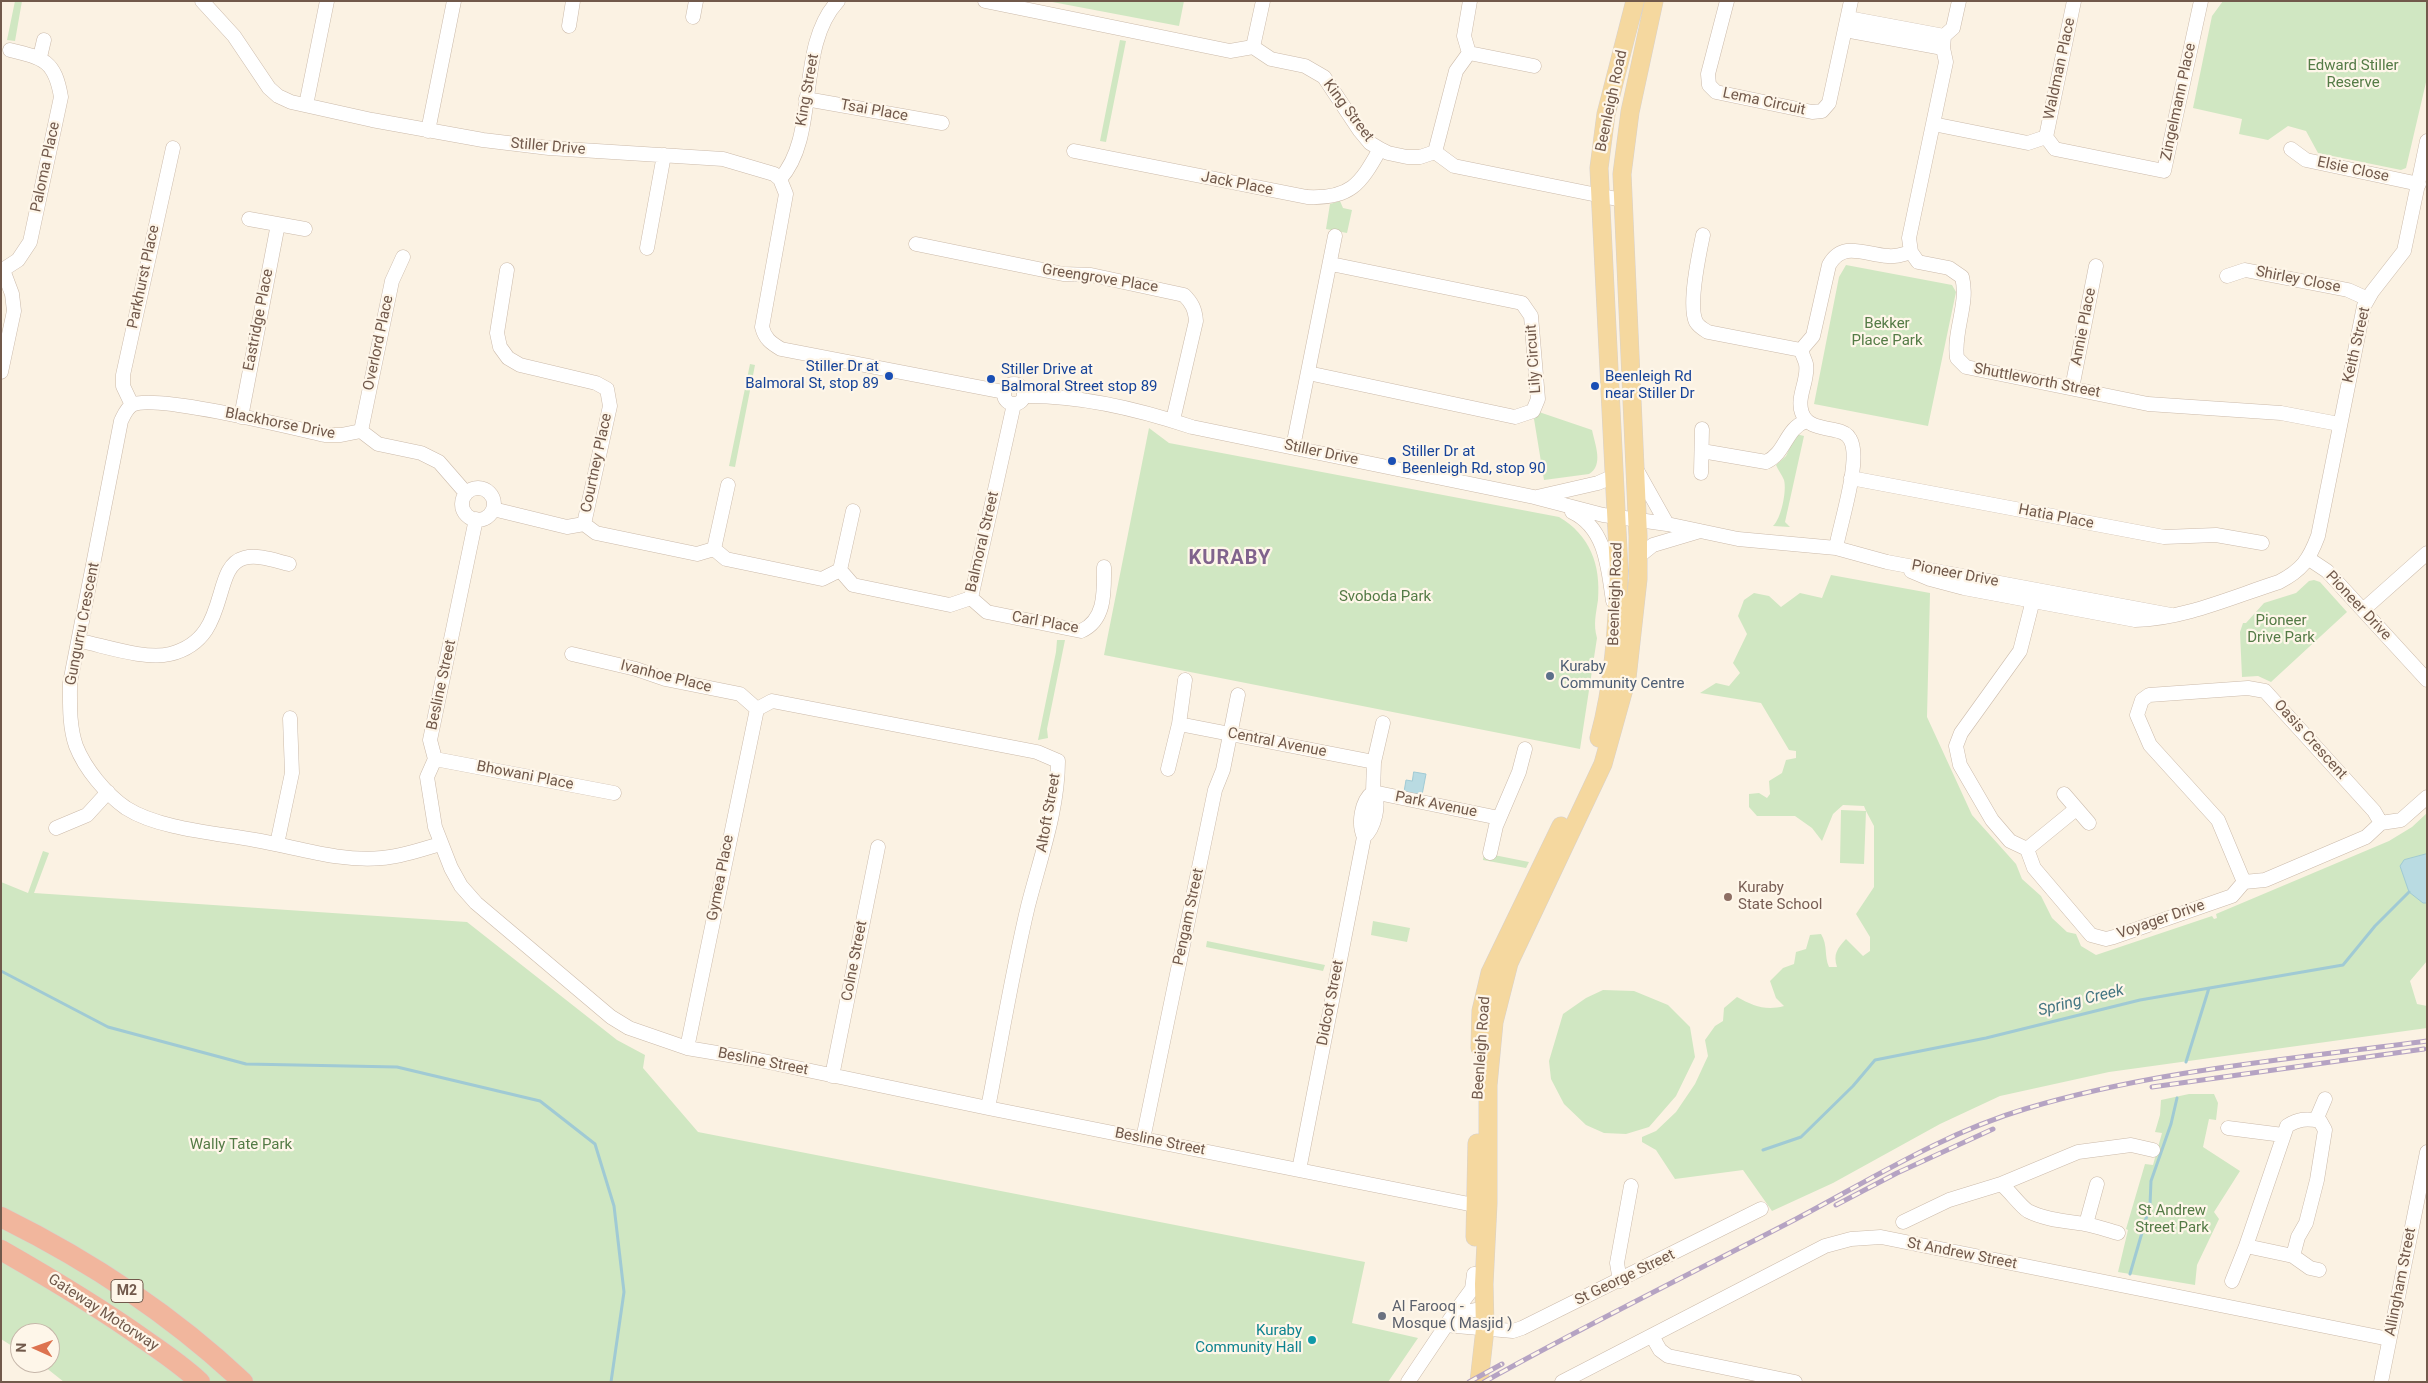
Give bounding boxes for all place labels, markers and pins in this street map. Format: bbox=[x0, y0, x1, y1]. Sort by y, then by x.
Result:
place label: Stiller Dr at Balmoral St, stop 89 bbox=[745, 358, 879, 393]
place label: Stiller Drive at Balmoral Street stop 89 bbox=[1001, 361, 1158, 396]
place label: Beenleigh Rd near Stiller Dr bbox=[1605, 368, 1695, 403]
marker: Stiller Dr at Balmoral St, stop 89 bbox=[883, 370, 895, 382]
marker: Stiller Drive at Balmoral Street stop 89 bbox=[985, 373, 997, 385]
marker: Beenleigh Rd near Stiller Dr bbox=[1589, 380, 1601, 392]
place label: Stiller Dr at Beenleigh Rd, stop 90 bbox=[1402, 443, 1546, 478]
marker: Stiller Dr at Beenleigh Rd, stop 90 bbox=[1386, 455, 1398, 467]
place label: Kuraby Community Centre bbox=[1560, 658, 1684, 693]
marker: Kuraby Community Centre bbox=[1544, 670, 1556, 682]
place label: Kuraby State School bbox=[1738, 879, 1822, 914]
marker: Kuraby State School bbox=[1722, 891, 1734, 903]
place label: Al Farooq - Mosque ( Masjid ) bbox=[1392, 1298, 1512, 1333]
marker: Al Farooq - Mosque ( Masjid ) bbox=[1376, 1310, 1388, 1322]
place label: Kuraby Community Hall bbox=[1195, 1322, 1302, 1357]
marker: Kuraby Community Hall bbox=[1306, 1334, 1318, 1346]

